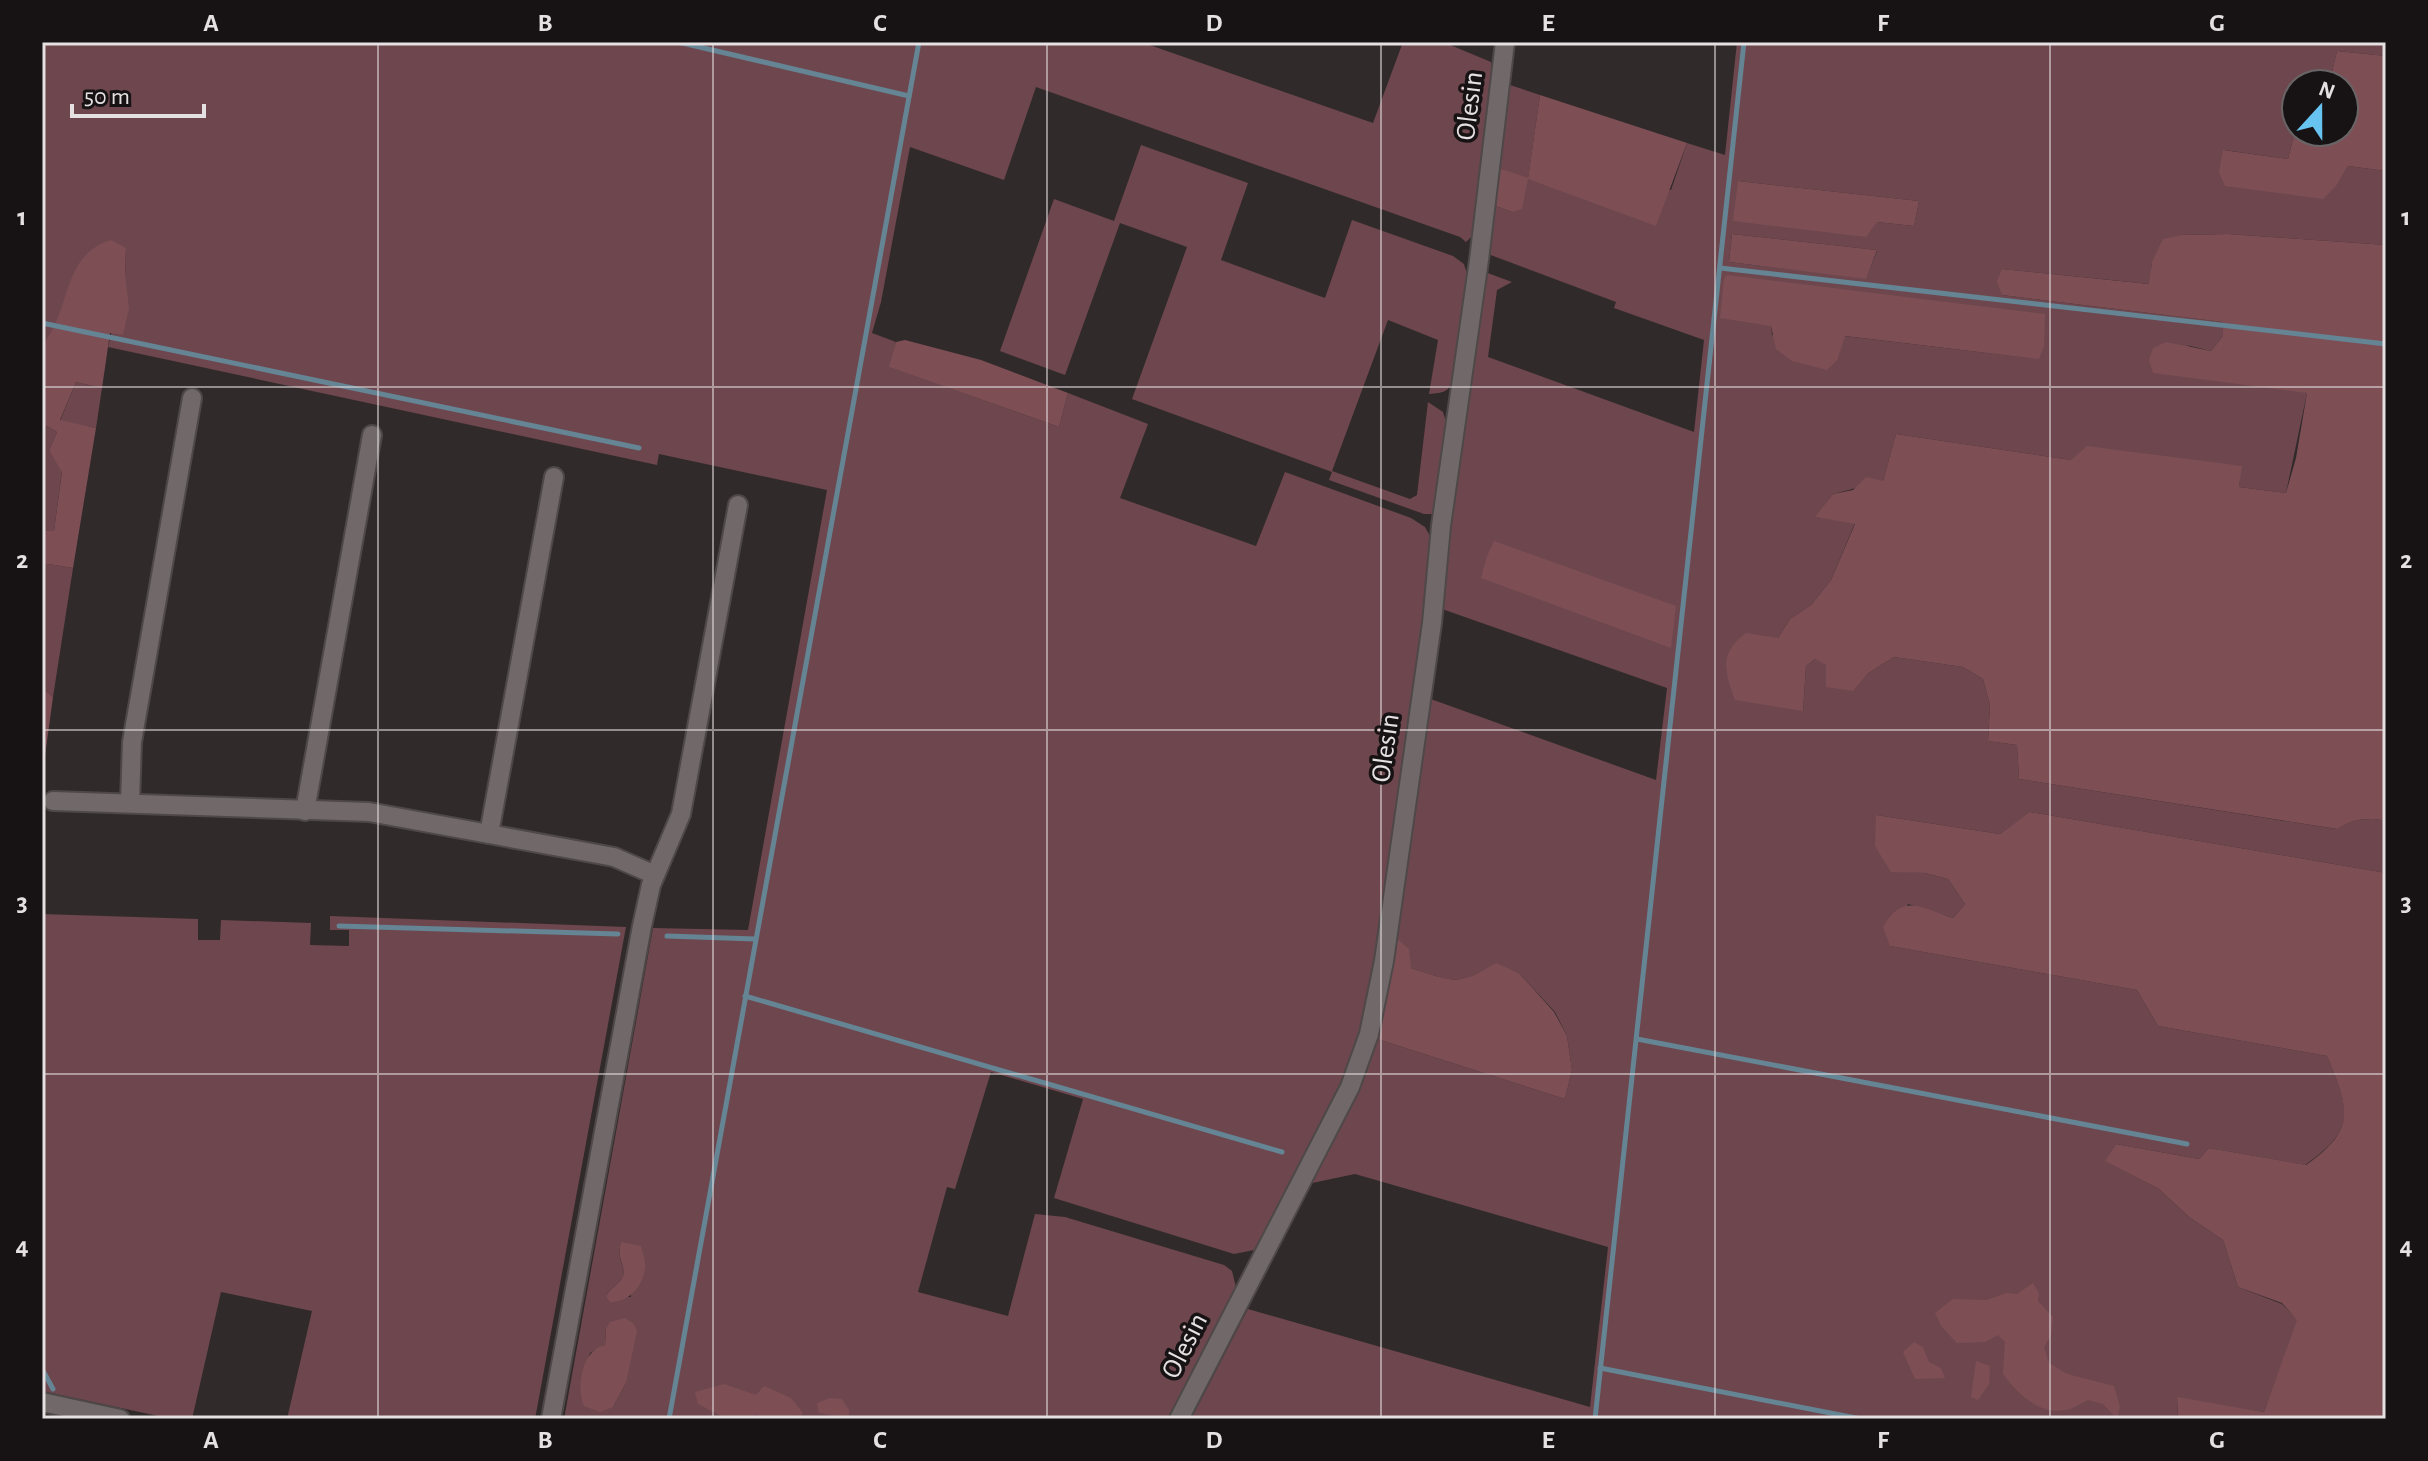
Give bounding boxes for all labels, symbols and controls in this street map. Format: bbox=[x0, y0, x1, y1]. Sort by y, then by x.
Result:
text: A bbox=[203, 10, 219, 36]
text: B bbox=[537, 10, 553, 36]
text: C bbox=[873, 10, 887, 36]
text: D bbox=[1205, 10, 1223, 36]
text: E bbox=[1541, 10, 1555, 36]
text: F bbox=[1877, 10, 1890, 36]
text: G bbox=[2209, 10, 2225, 36]
scale bar bbox=[72, 68, 204, 118]
north arrow bbox=[2280, 68, 2360, 148]
street label: Olesin bbox=[1452, 70, 1488, 142]
text: N bbox=[2316, 77, 2338, 103]
text: 50 m bbox=[84, 85, 130, 109]
text: 1 bbox=[17, 204, 27, 230]
text: 1 bbox=[2401, 204, 2411, 230]
text: 2 bbox=[16, 547, 28, 573]
text: 2 bbox=[2400, 547, 2412, 573]
street label: Olesin bbox=[1367, 712, 1405, 784]
text: 3 bbox=[16, 890, 28, 916]
text: 3 bbox=[2400, 890, 2412, 916]
text: 4 bbox=[15, 1233, 29, 1259]
text: 4 bbox=[2399, 1233, 2413, 1259]
street label: Olesin bbox=[1157, 1309, 1213, 1383]
text: A bbox=[203, 1427, 219, 1453]
text: B bbox=[537, 1427, 553, 1453]
text: C bbox=[873, 1427, 887, 1453]
text: D bbox=[1205, 1427, 1223, 1453]
text: E bbox=[1541, 1427, 1555, 1453]
text: F bbox=[1877, 1427, 1890, 1453]
text: G bbox=[2209, 1427, 2225, 1453]

